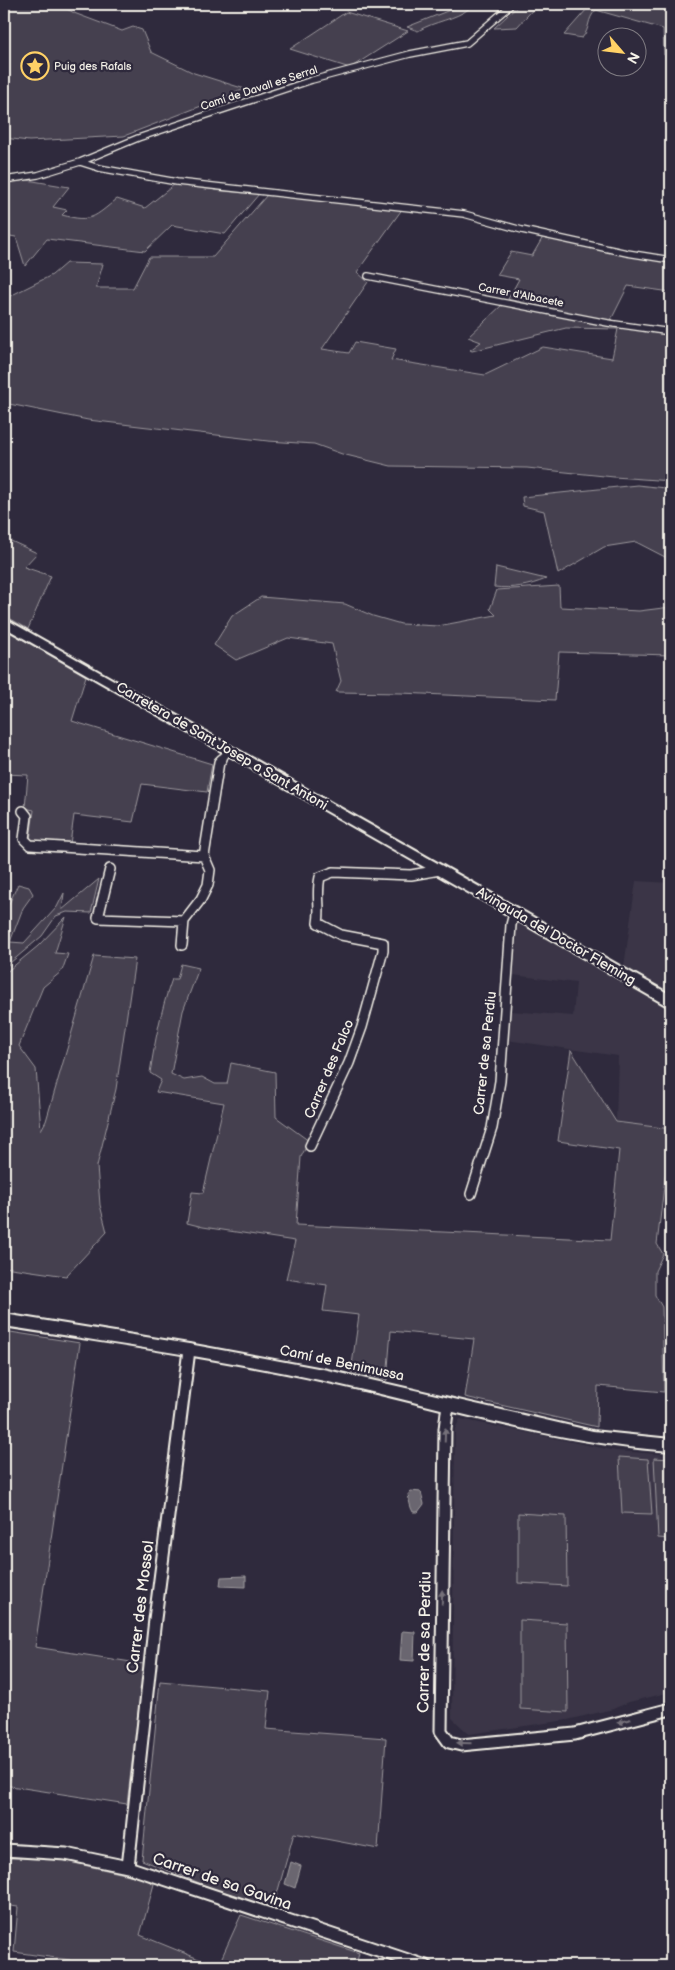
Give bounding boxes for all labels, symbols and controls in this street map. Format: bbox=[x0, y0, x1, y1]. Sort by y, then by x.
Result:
north arrow bbox=[598, 28, 648, 78]
text: N bbox=[623, 49, 643, 67]
place icon: Puig des Rafals bbox=[20, 51, 50, 81]
place label: Puig des Rafals bbox=[54, 60, 132, 73]
street label: Camí de Davall es Serral bbox=[199, 63, 319, 113]
street label: Carrer d'Albacete bbox=[477, 280, 565, 310]
street label: Carretera de Sant Josep a Sant Antoni bbox=[113, 678, 331, 814]
street label: Avinguda del Doctor Fleming bbox=[473, 883, 639, 989]
street label: Carrer de sa Perdiu bbox=[470, 990, 500, 1116]
street label: Carrer des Falco bbox=[300, 1017, 358, 1121]
street label: Camí de Benimussa bbox=[278, 1342, 406, 1385]
one-way arrow bbox=[441, 1426, 449, 1442]
street label: Carrer des Mossol bbox=[123, 1540, 159, 1674]
street label: Carrer de sa Perdiu bbox=[414, 1571, 436, 1713]
one-way arrow bbox=[438, 1589, 446, 1605]
one-way arrow bbox=[617, 1718, 632, 1726]
one-way arrow bbox=[456, 1739, 472, 1747]
street label: Carrer de sa Gavina bbox=[150, 1849, 294, 1915]

